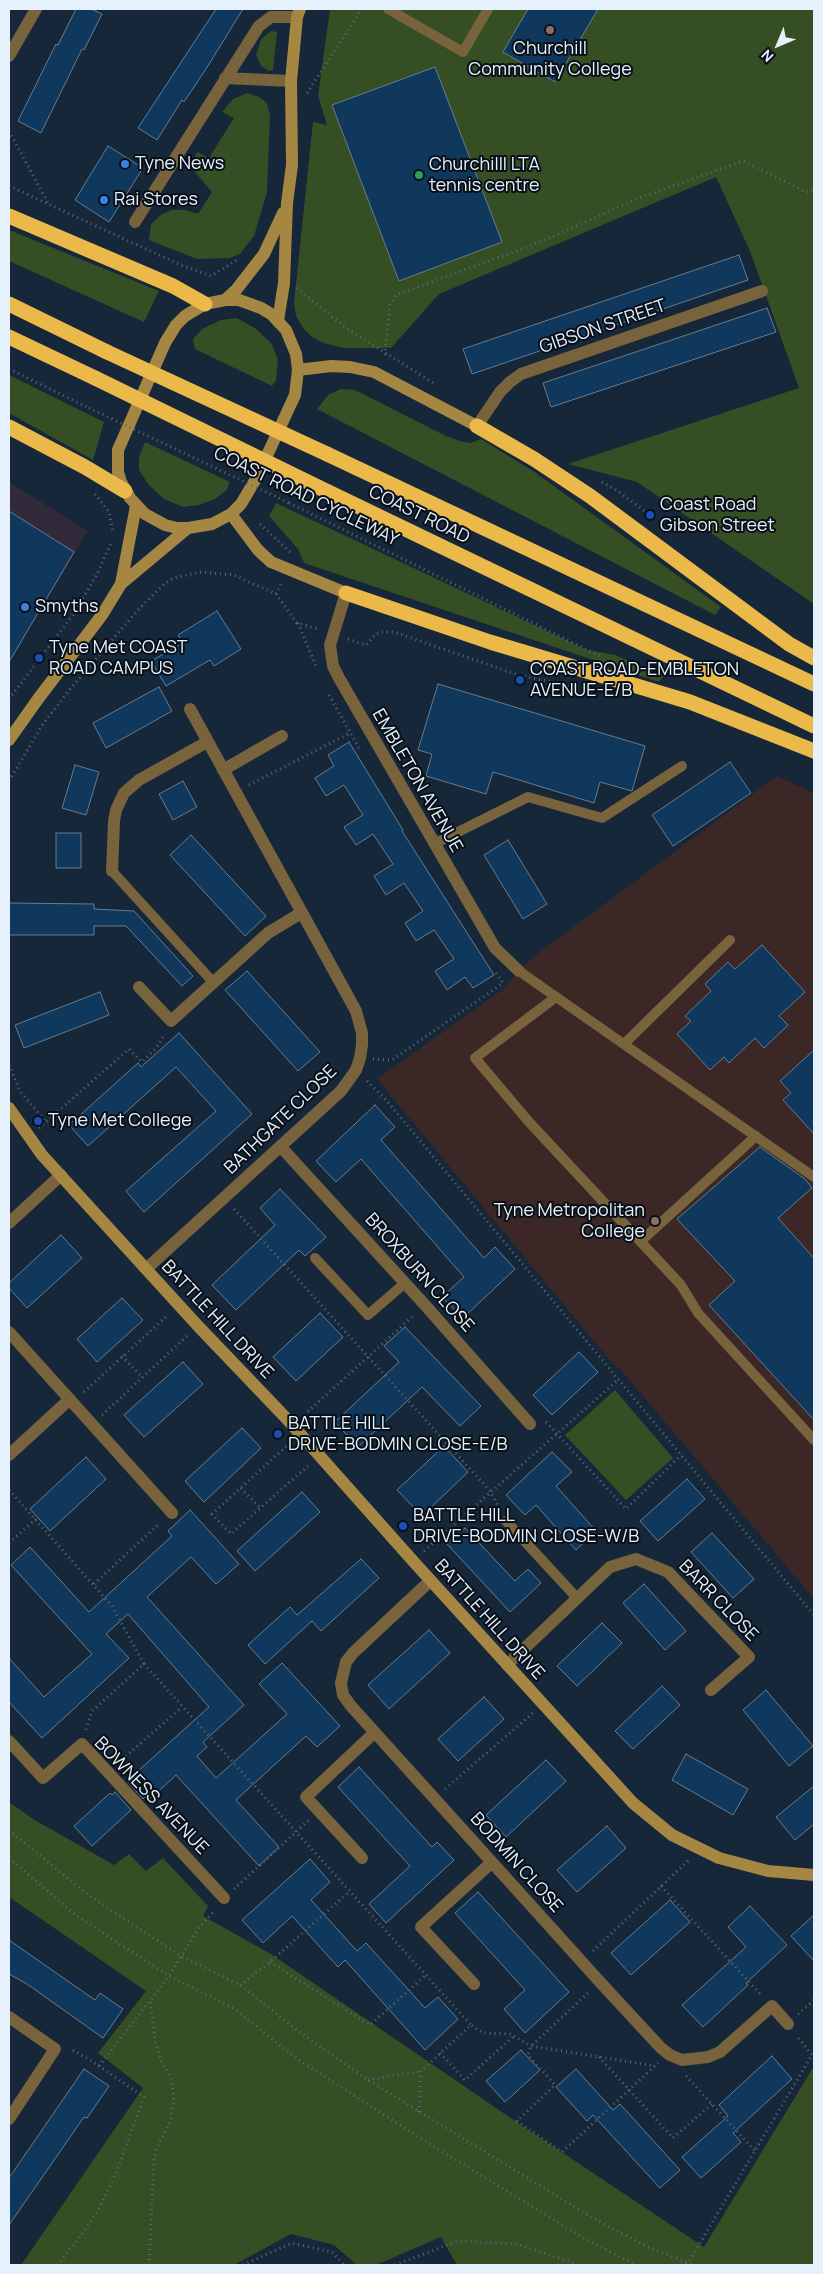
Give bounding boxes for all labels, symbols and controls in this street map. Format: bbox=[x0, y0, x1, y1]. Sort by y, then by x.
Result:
north arrow bbox=[753, 20, 803, 70]
marker: Churchill Community College bbox=[544, 24, 556, 36]
place label: Churchill Community College bbox=[468, 38, 632, 80]
text: N bbox=[757, 46, 777, 66]
place label: Tyne News bbox=[135, 153, 224, 175]
place label: Churchilll LTA tennis centre bbox=[429, 154, 540, 196]
marker: Tyne News bbox=[119, 158, 131, 170]
marker: Churchilll LTA tennis centre bbox=[413, 169, 425, 181]
place label: Rai Stores bbox=[114, 189, 198, 211]
marker: Rai Stores bbox=[98, 194, 110, 206]
street label: GIBSON STREET bbox=[537, 295, 669, 359]
street label: COAST ROAD CYCLEWAY bbox=[210, 443, 402, 551]
street label: COAST ROAD bbox=[365, 481, 473, 549]
place label: Coast Road Gibson Street bbox=[660, 494, 775, 536]
marker: Coast Road Gibson Street bbox=[644, 509, 656, 521]
place label: Smyths bbox=[35, 596, 99, 618]
marker: Smyths bbox=[19, 601, 31, 613]
place label: Tyne Met COAST ROAD CAMPUS bbox=[49, 637, 188, 680]
marker: Tyne Met COAST ROAD CAMPUS bbox=[33, 652, 45, 664]
place label: COAST ROAD-EMBLETON AVENUE-E/B bbox=[530, 659, 739, 702]
marker: COAST ROAD-EMBLETON AVENUE-E/B bbox=[514, 674, 526, 686]
street label: EMBLETON AVENUE bbox=[367, 705, 467, 857]
street label: BATHGATE CLOSE bbox=[220, 1061, 342, 1179]
place label: Tyne Met College bbox=[48, 1110, 192, 1132]
marker: Tyne Met College bbox=[32, 1115, 44, 1127]
place label: Tyne Metropolitan College bbox=[494, 1200, 645, 1242]
street label: BROXBURN CLOSE bbox=[360, 1209, 478, 1337]
marker: Tyne Metropolitan College bbox=[649, 1215, 661, 1227]
street label: BATTLE HILL DRIVE bbox=[157, 1256, 277, 1384]
place label: BATTLE HILL DRIVE-BODMIN CLOSE-E/B bbox=[288, 1413, 508, 1456]
marker: BATTLE HILL DRIVE-BODMIN CLOSE-E/B bbox=[272, 1428, 284, 1440]
place label: BATTLE HILL DRIVE-BODMIN CLOSE-W/B bbox=[413, 1505, 639, 1548]
marker: BATTLE HILL DRIVE-BODMIN CLOSE-W/B bbox=[397, 1520, 409, 1532]
street label: BATTLE HILL DRIVE bbox=[429, 1555, 549, 1685]
street label: BARR CLOSE bbox=[674, 1556, 762, 1646]
street label: BOWNESS AVENUE bbox=[89, 1733, 213, 1859]
street label: BODMIN CLOSE bbox=[465, 1808, 567, 1918]

